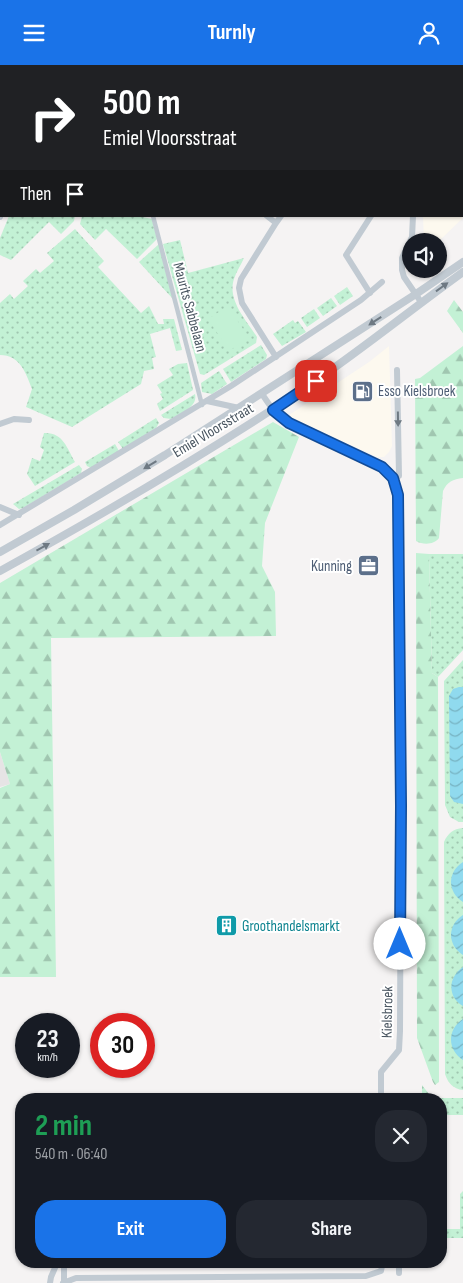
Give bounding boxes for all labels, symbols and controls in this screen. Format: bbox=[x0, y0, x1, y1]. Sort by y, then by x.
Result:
icon: menu bbox=[20, 19, 48, 47]
text: Turnly bbox=[207, 19, 256, 46]
icon: person bbox=[415, 19, 443, 47]
text: 500 m bbox=[103, 82, 180, 125]
icon: right bbox=[20, 85, 85, 150]
text: Emiel Vloorsstraat bbox=[103, 125, 237, 152]
icon: arrive bbox=[61, 180, 89, 208]
text: Then bbox=[20, 183, 51, 206]
map controls bbox=[402, 233, 447, 278]
button: sound bbox=[402, 233, 447, 278]
street label: Maurits Sabbelaan bbox=[168, 260, 211, 354]
one-way arrow bbox=[435, 282, 449, 292]
one-way arrow bbox=[368, 316, 382, 325]
pin bbox=[295, 360, 337, 402]
icon: arrive bbox=[302, 367, 330, 395]
fuel station icon: Esso Kielsbroek bbox=[350, 379, 374, 403]
place label: Esso Kielsbroek bbox=[378, 382, 456, 401]
street label: Emiel Vloorsstraat bbox=[169, 399, 258, 462]
one-way arrow bbox=[394, 411, 402, 427]
one-way arrow bbox=[143, 460, 156, 469]
one-way arrow bbox=[36, 543, 49, 552]
office icon: Kunning bbox=[356, 554, 380, 578]
place label: Kunning bbox=[311, 557, 352, 576]
building icon: Groothandelsmarkt bbox=[214, 914, 238, 938]
place label: Groothandelsmarkt bbox=[242, 917, 340, 936]
position arrow bbox=[373, 917, 425, 969]
street label: Kielsbroek bbox=[378, 986, 397, 1038]
speed limit sign: 30 bbox=[90, 1013, 155, 1078]
text: 23 bbox=[36, 1024, 59, 1055]
text: km/h bbox=[37, 1050, 58, 1065]
text: 2 min bbox=[35, 1108, 92, 1144]
button: close bbox=[375, 1110, 427, 1162]
text: 540 m · 06:40 bbox=[35, 1145, 107, 1164]
button: Exit bbox=[35, 1200, 226, 1258]
button: Share bbox=[236, 1200, 427, 1258]

